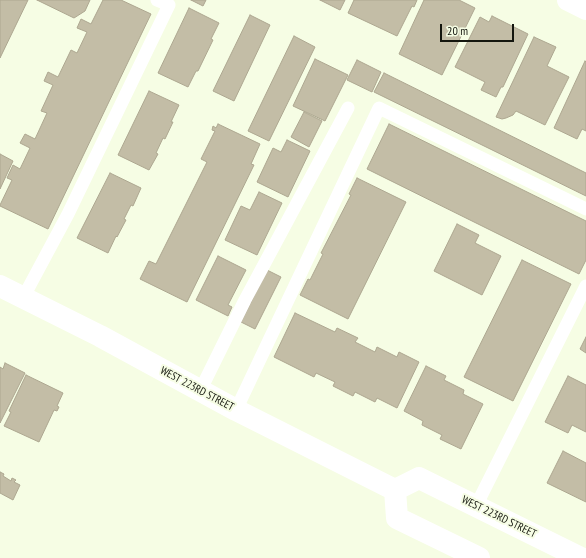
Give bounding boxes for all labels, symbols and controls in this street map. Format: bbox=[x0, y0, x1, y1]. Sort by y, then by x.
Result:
scale bar bbox=[442, 16, 516, 42]
text: 20 m bbox=[447, 23, 468, 38]
street label: WEST 223RD STREET bbox=[158, 364, 236, 414]
street label: WEST 223RD STREET bbox=[459, 493, 539, 541]

